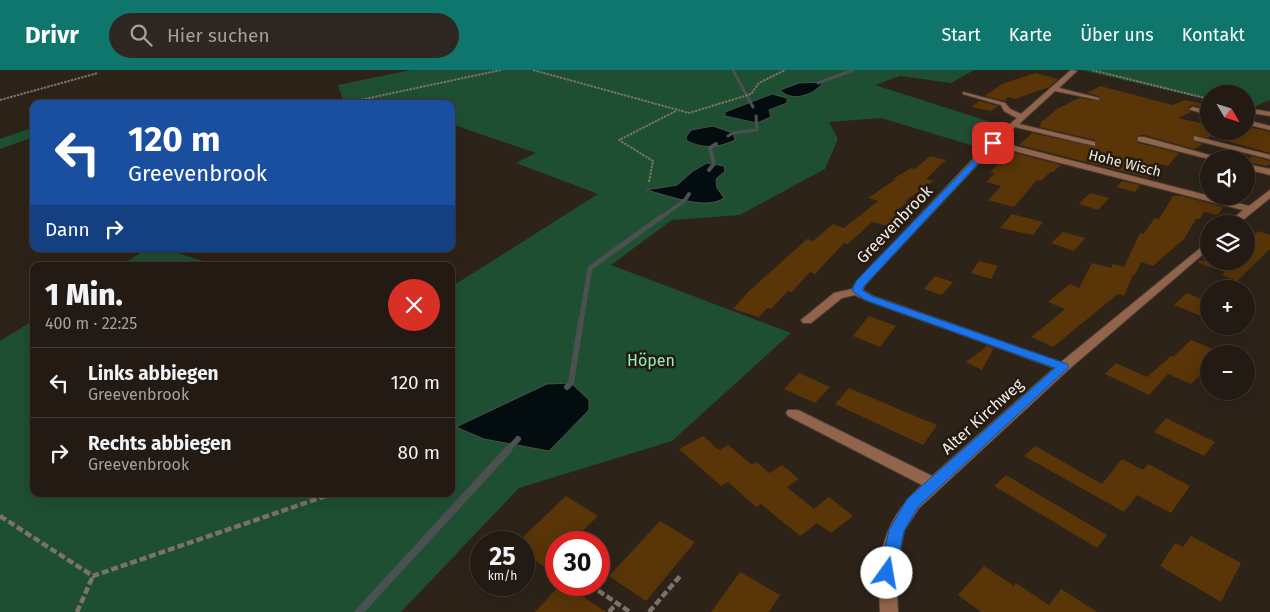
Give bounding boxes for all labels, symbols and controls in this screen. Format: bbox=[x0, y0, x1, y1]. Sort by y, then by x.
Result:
search box bbox=[109, 13, 459, 58]
text: Drivr bbox=[25, 21, 79, 49]
icon: search bbox=[127, 21, 155, 49]
text: Hier suchen bbox=[167, 24, 270, 47]
text: Start bbox=[941, 24, 981, 46]
text: Karte bbox=[1009, 24, 1052, 46]
text: Über uns bbox=[1080, 24, 1154, 46]
text: Kontakt bbox=[1182, 24, 1245, 46]
north arrow bbox=[1200, 85, 1255, 140]
map controls bbox=[1200, 85, 1255, 400]
text: 120 m bbox=[128, 118, 221, 160]
icon: left bbox=[45, 120, 110, 185]
pin bbox=[972, 122, 1014, 164]
icon: arrive bbox=[979, 129, 1007, 157]
street label: Hohe Wisch bbox=[1087, 146, 1163, 181]
button: sound bbox=[1200, 150, 1255, 205]
text: Greevenbrook bbox=[128, 160, 267, 187]
street label: Greevenbrook bbox=[852, 181, 937, 267]
icon: right bbox=[100, 215, 128, 243]
button: layers bbox=[1200, 215, 1255, 270]
text: Dann bbox=[45, 218, 90, 241]
text: 1 Min. bbox=[45, 277, 123, 313]
button: close bbox=[388, 279, 440, 331]
button: + bbox=[1200, 280, 1255, 335]
text: 400 m · 22:25 bbox=[45, 314, 137, 333]
button: − bbox=[1200, 345, 1255, 400]
park label: Höpen bbox=[627, 351, 675, 370]
text: Links abbiegen bbox=[88, 362, 219, 385]
icon: left bbox=[45, 369, 73, 397]
text: 120 m bbox=[390, 371, 440, 394]
street label: Alter Kirchweg bbox=[937, 374, 1028, 458]
text: Greevenbrook bbox=[88, 385, 189, 404]
text: Rechts abbiegen bbox=[88, 432, 231, 455]
icon: right bbox=[45, 439, 73, 467]
text: 80 m bbox=[398, 441, 440, 464]
text: Greevenbrook bbox=[88, 455, 189, 474]
speed limit sign: 30 bbox=[545, 531, 610, 596]
text: 25 bbox=[489, 542, 516, 572]
position arrow bbox=[860, 546, 912, 598]
text: km/h bbox=[488, 569, 517, 583]

